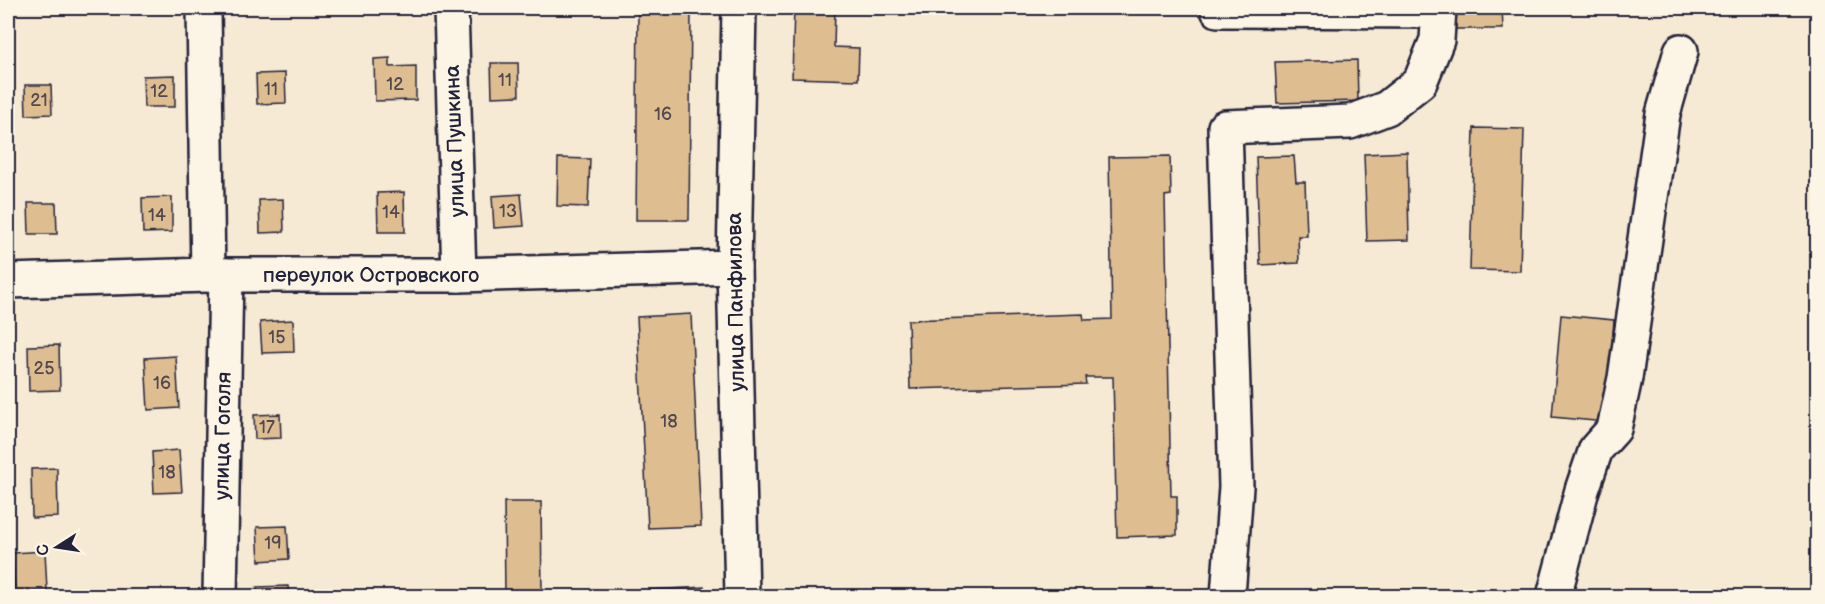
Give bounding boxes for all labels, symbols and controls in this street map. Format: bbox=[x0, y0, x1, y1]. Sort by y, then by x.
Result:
street label: улица Пушкина bbox=[440, 64, 470, 218]
house number: 11 bbox=[498, 70, 512, 91]
house number: 12 bbox=[386, 74, 404, 95]
house number: 11 bbox=[264, 79, 278, 100]
house number: 12 bbox=[150, 81, 168, 102]
house number: 21 bbox=[30, 90, 48, 111]
house number: 16 bbox=[654, 104, 672, 125]
house number: 13 bbox=[499, 201, 517, 222]
house number: 14 bbox=[382, 202, 400, 223]
house number: 14 bbox=[148, 205, 166, 226]
street label: улица Панфилова bbox=[722, 212, 750, 392]
street label: переулок Островского bbox=[263, 263, 479, 288]
house number: 15 bbox=[268, 327, 286, 348]
house number: 25 bbox=[34, 358, 54, 379]
street label: улица Гоголя bbox=[209, 372, 237, 500]
house number: 16 bbox=[153, 373, 171, 394]
house number: 18 bbox=[660, 411, 678, 432]
house number: 17 bbox=[259, 417, 275, 438]
house number: 18 bbox=[158, 462, 176, 483]
north arrow bbox=[27, 517, 87, 577]
house number: 19 bbox=[264, 533, 282, 554]
text: С bbox=[33, 542, 54, 557]

